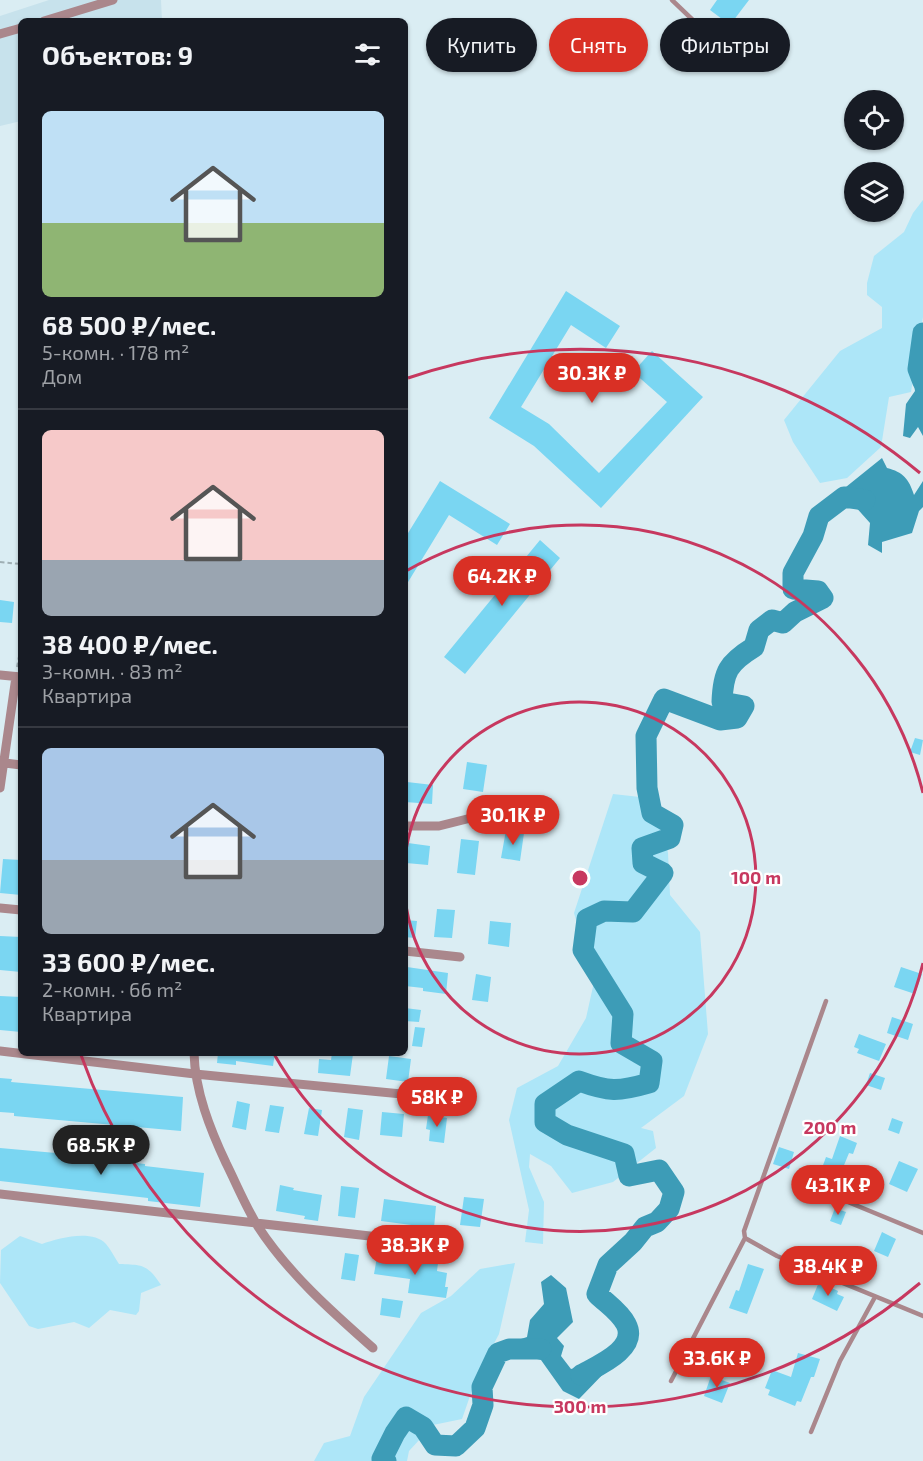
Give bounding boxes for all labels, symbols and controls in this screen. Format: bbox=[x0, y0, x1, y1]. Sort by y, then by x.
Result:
chip: Купить bbox=[426, 18, 537, 72]
chip: Снять bbox=[549, 18, 648, 72]
chip: Фильтры bbox=[660, 18, 790, 72]
icon: filters bbox=[351, 38, 384, 71]
text: Объектов: 9 bbox=[42, 39, 193, 70]
map controls bbox=[844, 90, 904, 222]
button: locate bbox=[844, 90, 904, 150]
icon: home bbox=[159, 150, 267, 258]
button: layers bbox=[844, 162, 904, 222]
text: 68 500 ₽/мес. bbox=[42, 309, 216, 340]
text: 5-комн. · 178 m² bbox=[42, 340, 189, 364]
pin: 30.3K ₽ bbox=[537, 353, 647, 404]
text: 30.3K ₽ bbox=[558, 360, 626, 384]
text: Дом bbox=[42, 364, 82, 388]
icon: home bbox=[159, 469, 267, 577]
pin: 64.2K ₽ bbox=[447, 556, 557, 607]
text: 64.2K ₽ bbox=[467, 563, 537, 587]
text: 38 400 ₽/мес. bbox=[42, 628, 218, 659]
text: 3-комн. · 83 m² bbox=[42, 659, 183, 683]
text: Квартира bbox=[42, 683, 132, 707]
icon: home bbox=[159, 787, 267, 895]
pin: 30.1K ₽ bbox=[458, 795, 568, 846]
text: 30.1K ₽ bbox=[480, 802, 546, 826]
text: 100 m bbox=[731, 866, 781, 888]
centre of rings bbox=[570, 868, 590, 888]
text: 33 600 ₽/мес. bbox=[42, 946, 215, 977]
text: 2-комн. · 66 m² bbox=[42, 977, 182, 1001]
text: Квартира bbox=[42, 1001, 132, 1025]
pin: 58K ₽ bbox=[395, 1077, 479, 1128]
text: 58K ₽ bbox=[411, 1084, 463, 1108]
text: 200 m bbox=[804, 1116, 856, 1138]
pin: 68.5K ₽ bbox=[46, 1125, 156, 1176]
text: 68.5K ₽ bbox=[67, 1132, 135, 1156]
pin: 43.1K ₽ bbox=[783, 1165, 893, 1216]
text: 43.1K ₽ bbox=[805, 1172, 871, 1196]
pin: 38.3K ₽ bbox=[360, 1225, 470, 1276]
text: 38.3K ₽ bbox=[381, 1232, 449, 1256]
pin: 38.4K ₽ bbox=[773, 1246, 883, 1297]
text: 38.4K ₽ bbox=[793, 1253, 863, 1277]
pin: 33.6K ₽ bbox=[662, 1338, 772, 1389]
text: 33.6K ₽ bbox=[683, 1345, 751, 1369]
text: 300 m bbox=[554, 1395, 606, 1417]

